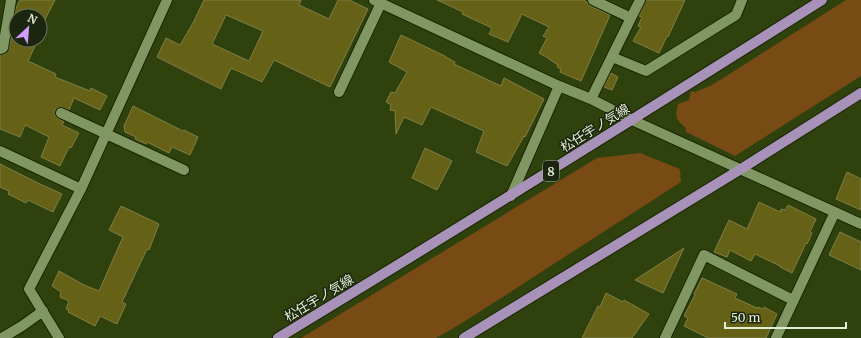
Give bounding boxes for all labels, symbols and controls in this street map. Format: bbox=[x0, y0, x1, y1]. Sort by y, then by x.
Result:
north arrow bbox=[8, 8, 48, 48]
text: N bbox=[25, 11, 40, 27]
street label: 松任宇ノ気線 bbox=[557, 100, 633, 156]
road number: 8 bbox=[543, 161, 559, 181]
street label: 松任宇ノ気線 bbox=[281, 271, 357, 325]
scale bar bbox=[725, 304, 846, 330]
text: 50 m bbox=[731, 310, 760, 325]

